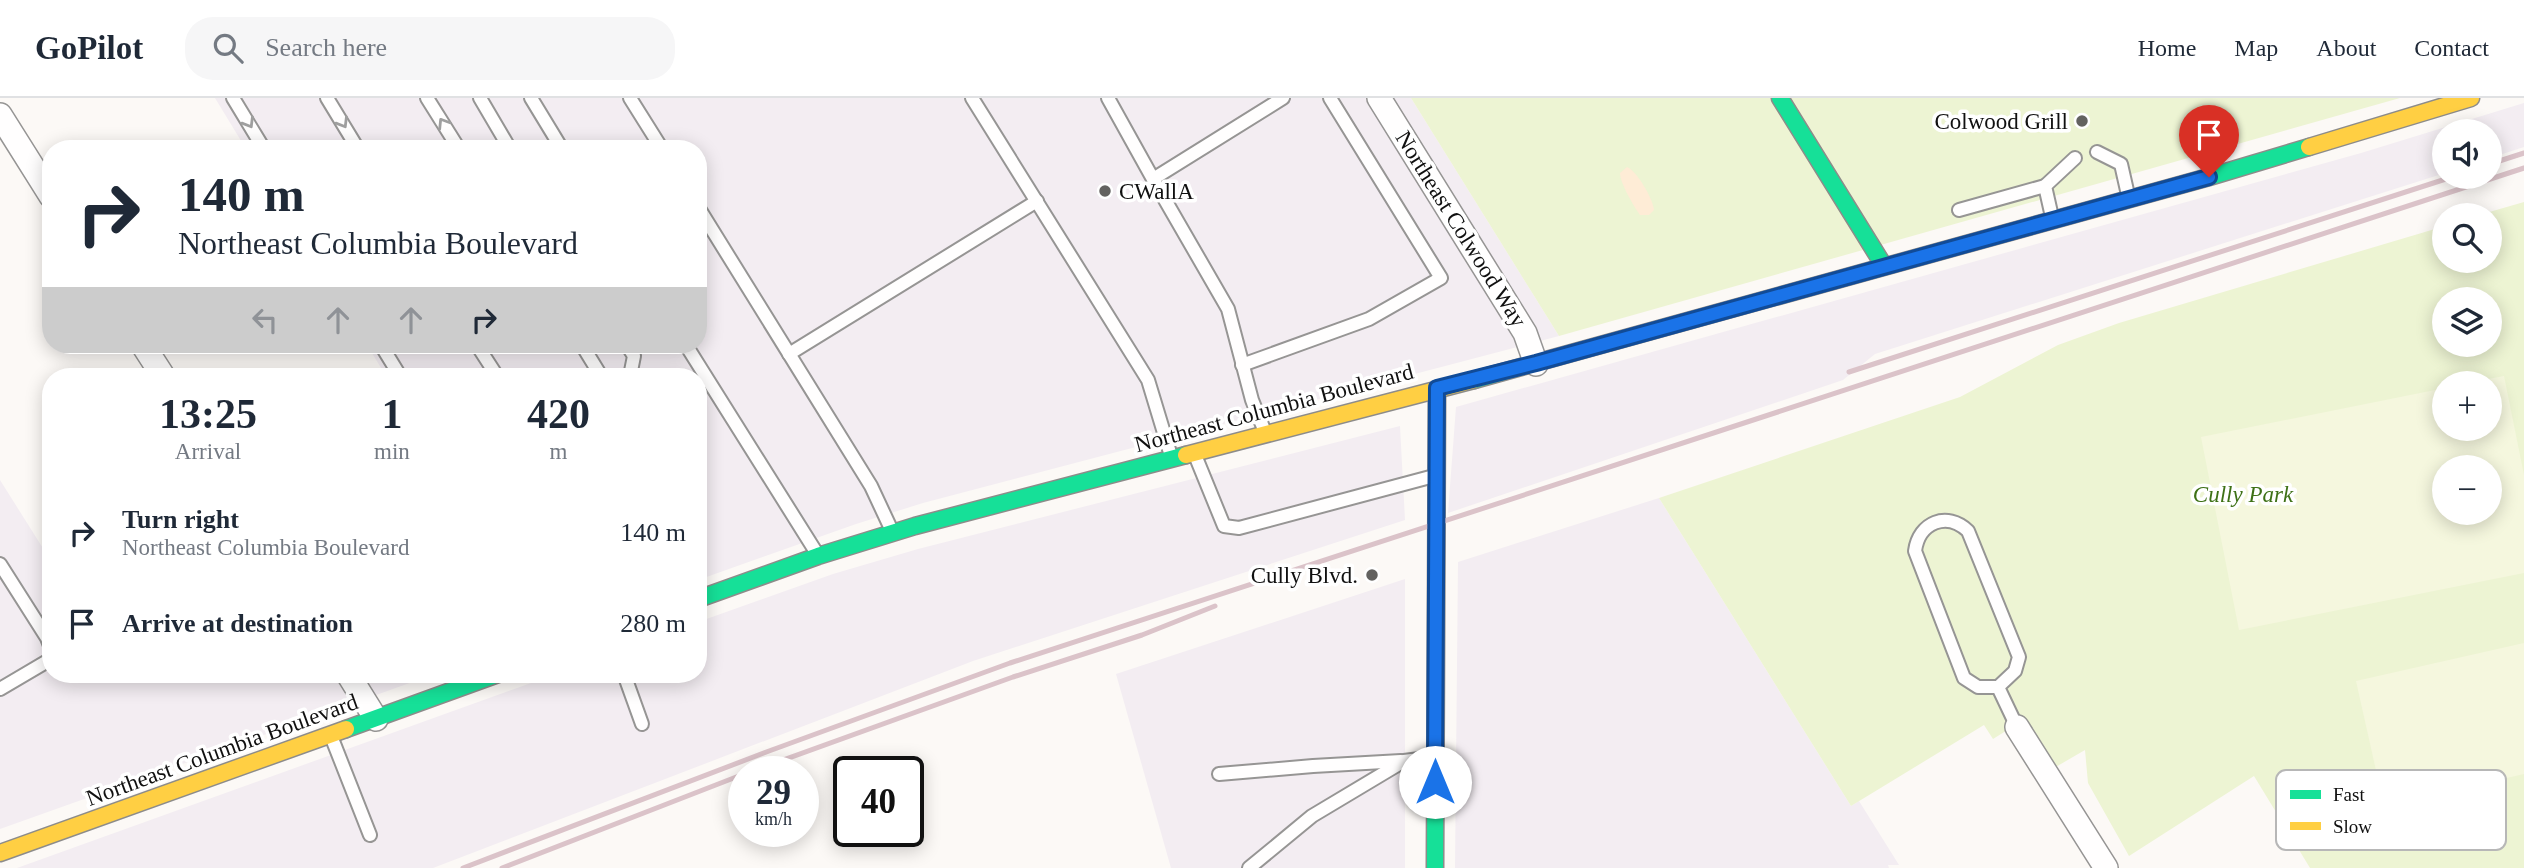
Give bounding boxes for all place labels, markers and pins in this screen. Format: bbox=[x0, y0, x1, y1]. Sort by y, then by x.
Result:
pin bbox=[2179, 105, 2239, 177]
place label: Colwood Grill bbox=[1934, 109, 2068, 134]
marker: Colwood Grill bbox=[2074, 113, 2090, 129]
place label: CWallA bbox=[1119, 179, 1194, 204]
marker: CWallA bbox=[1097, 183, 1113, 199]
place label: Cully Blvd. bbox=[1251, 563, 1358, 588]
marker: Cully Blvd. bbox=[1364, 567, 1380, 583]

